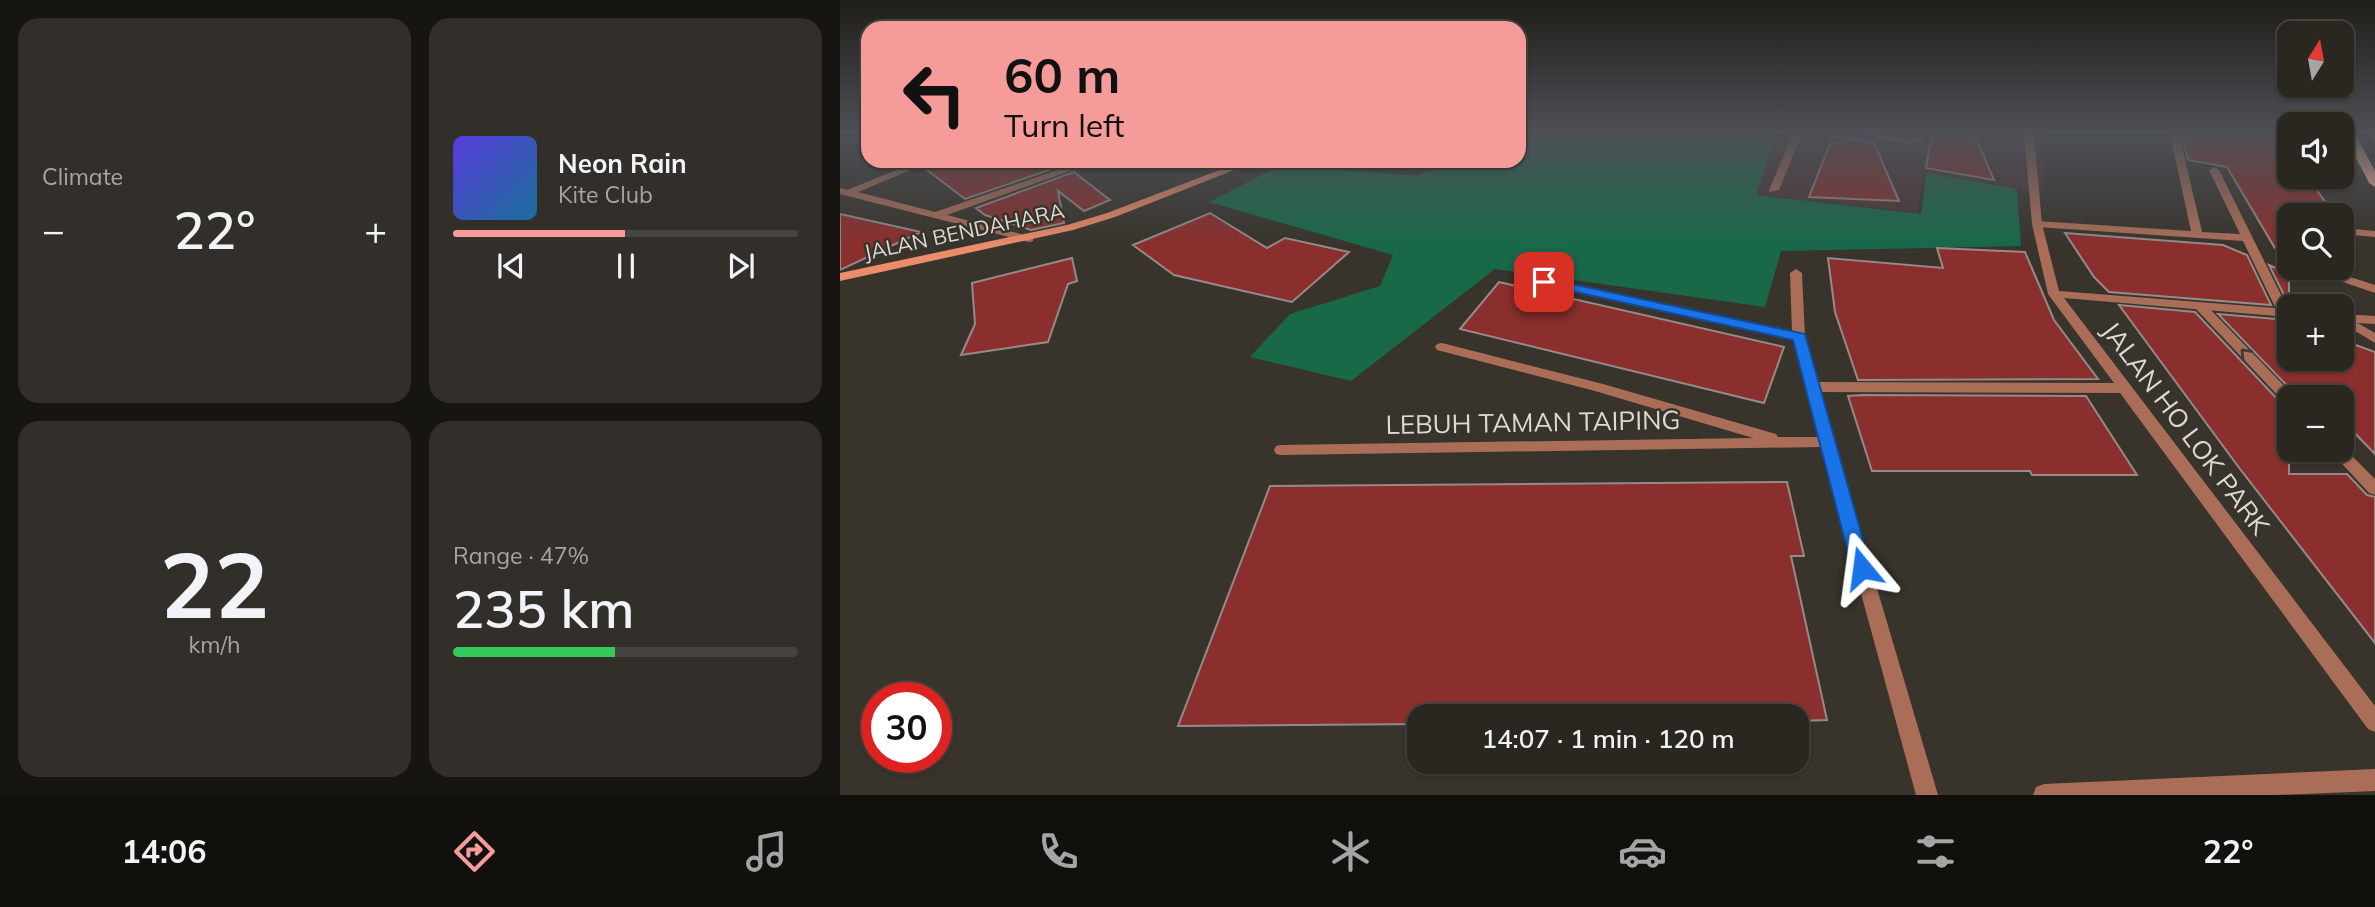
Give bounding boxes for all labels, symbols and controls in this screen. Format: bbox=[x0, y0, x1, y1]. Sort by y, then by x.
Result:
north arrow bbox=[2277, 21, 2354, 98]
map controls bbox=[2277, 21, 2354, 462]
text: 60 m bbox=[1004, 44, 1120, 105]
icon: left bbox=[889, 49, 980, 140]
text: Turn left bbox=[1004, 105, 1124, 145]
button: sound bbox=[2277, 112, 2354, 189]
text: Neon Rain bbox=[558, 147, 687, 180]
text: Climate bbox=[42, 162, 123, 191]
text: Kite Club bbox=[558, 180, 653, 209]
text: 22° bbox=[174, 197, 255, 262]
street label: JALAN BENDAHARA bbox=[861, 197, 1067, 265]
button: search bbox=[2277, 203, 2354, 280]
text: − bbox=[42, 206, 65, 254]
text: + bbox=[364, 206, 387, 254]
icon: previous bbox=[492, 247, 530, 285]
icon: pause bbox=[607, 247, 645, 285]
icon: next bbox=[722, 247, 760, 285]
pin bbox=[1514, 252, 1574, 312]
icon: arrive bbox=[1525, 263, 1563, 301]
button: + bbox=[2277, 294, 2354, 371]
street label: JALAN HO LOK PARK bbox=[2095, 315, 2277, 542]
one-way arrow bbox=[2241, 348, 2254, 361]
button: − bbox=[2277, 385, 2354, 462]
street label: LEBUH TAMAN TAIPING bbox=[1385, 403, 1681, 441]
text: 22 bbox=[160, 527, 269, 641]
position arrow bbox=[1825, 531, 1899, 605]
text: Range · 47% bbox=[453, 541, 589, 570]
text: 235 km bbox=[453, 576, 634, 641]
text: km/h bbox=[188, 630, 241, 659]
speed limit sign: 30 bbox=[861, 682, 952, 773]
text: 14:07 · 1 min · 120 m bbox=[1481, 722, 1735, 755]
icon: directions bbox=[450, 827, 499, 876]
icon: music bbox=[742, 827, 791, 876]
icon: phone bbox=[1034, 827, 1083, 876]
icon: climate bbox=[1326, 827, 1375, 876]
icon: car bbox=[1618, 827, 1667, 876]
icon: filters bbox=[1911, 827, 1960, 876]
text: 14:06 bbox=[122, 831, 206, 871]
text: 22° bbox=[2203, 831, 2253, 871]

